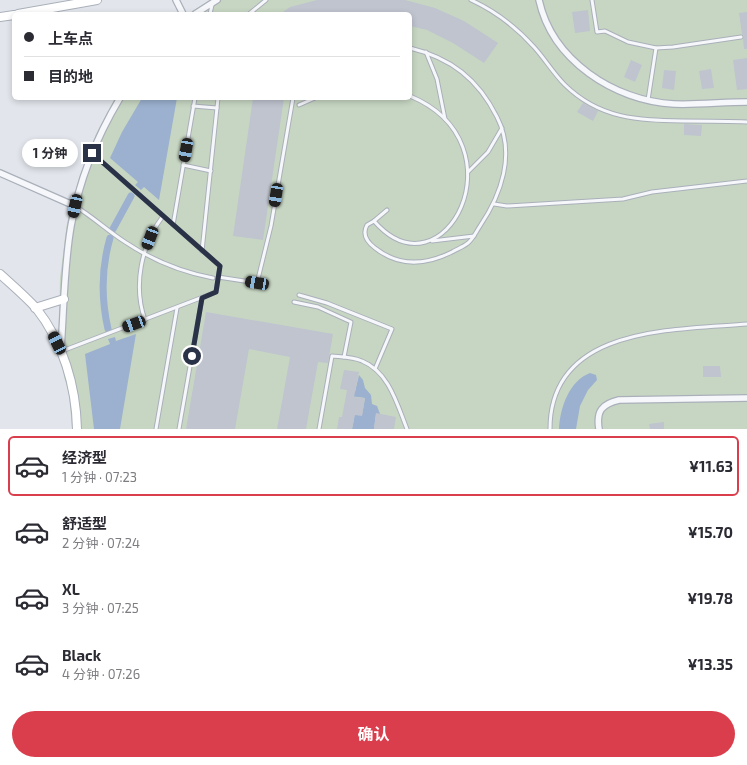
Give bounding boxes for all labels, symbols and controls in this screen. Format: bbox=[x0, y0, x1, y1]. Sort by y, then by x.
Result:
text: 上车点 bbox=[48, 29, 93, 47]
text: 目的地 bbox=[48, 67, 93, 85]
car bbox=[178, 137, 194, 163]
callout: 1 分钟 bbox=[22, 139, 78, 167]
route end bbox=[83, 144, 101, 162]
text: 1 分钟 bbox=[33, 145, 67, 161]
car bbox=[268, 182, 284, 208]
car bbox=[67, 193, 83, 219]
car bbox=[140, 225, 160, 251]
car bbox=[244, 275, 270, 291]
car bbox=[121, 314, 147, 334]
car bbox=[46, 330, 68, 356]
route start bbox=[183, 347, 201, 365]
icon: car bbox=[14, 448, 50, 484]
text: 经济型 bbox=[62, 448, 107, 466]
text: ¥11.63 bbox=[689, 457, 733, 475]
text: 1 分钟 · 07:23 bbox=[62, 469, 137, 485]
icon: car bbox=[14, 514, 50, 550]
text: 舒适型 bbox=[62, 514, 107, 532]
text: ¥15.70 bbox=[688, 523, 733, 541]
text: 2 分钟 · 07:24 bbox=[62, 535, 140, 551]
icon: car bbox=[14, 580, 50, 616]
text: XL bbox=[62, 580, 80, 598]
text: ¥19.78 bbox=[687, 589, 733, 607]
text: 3 分钟 · 07:25 bbox=[62, 600, 139, 616]
icon: car bbox=[14, 646, 50, 682]
text: Black bbox=[62, 646, 101, 664]
text: ¥13.35 bbox=[688, 655, 733, 673]
text: 4 分钟 · 07:26 bbox=[62, 666, 140, 682]
button: 确认 bbox=[12, 711, 735, 757]

